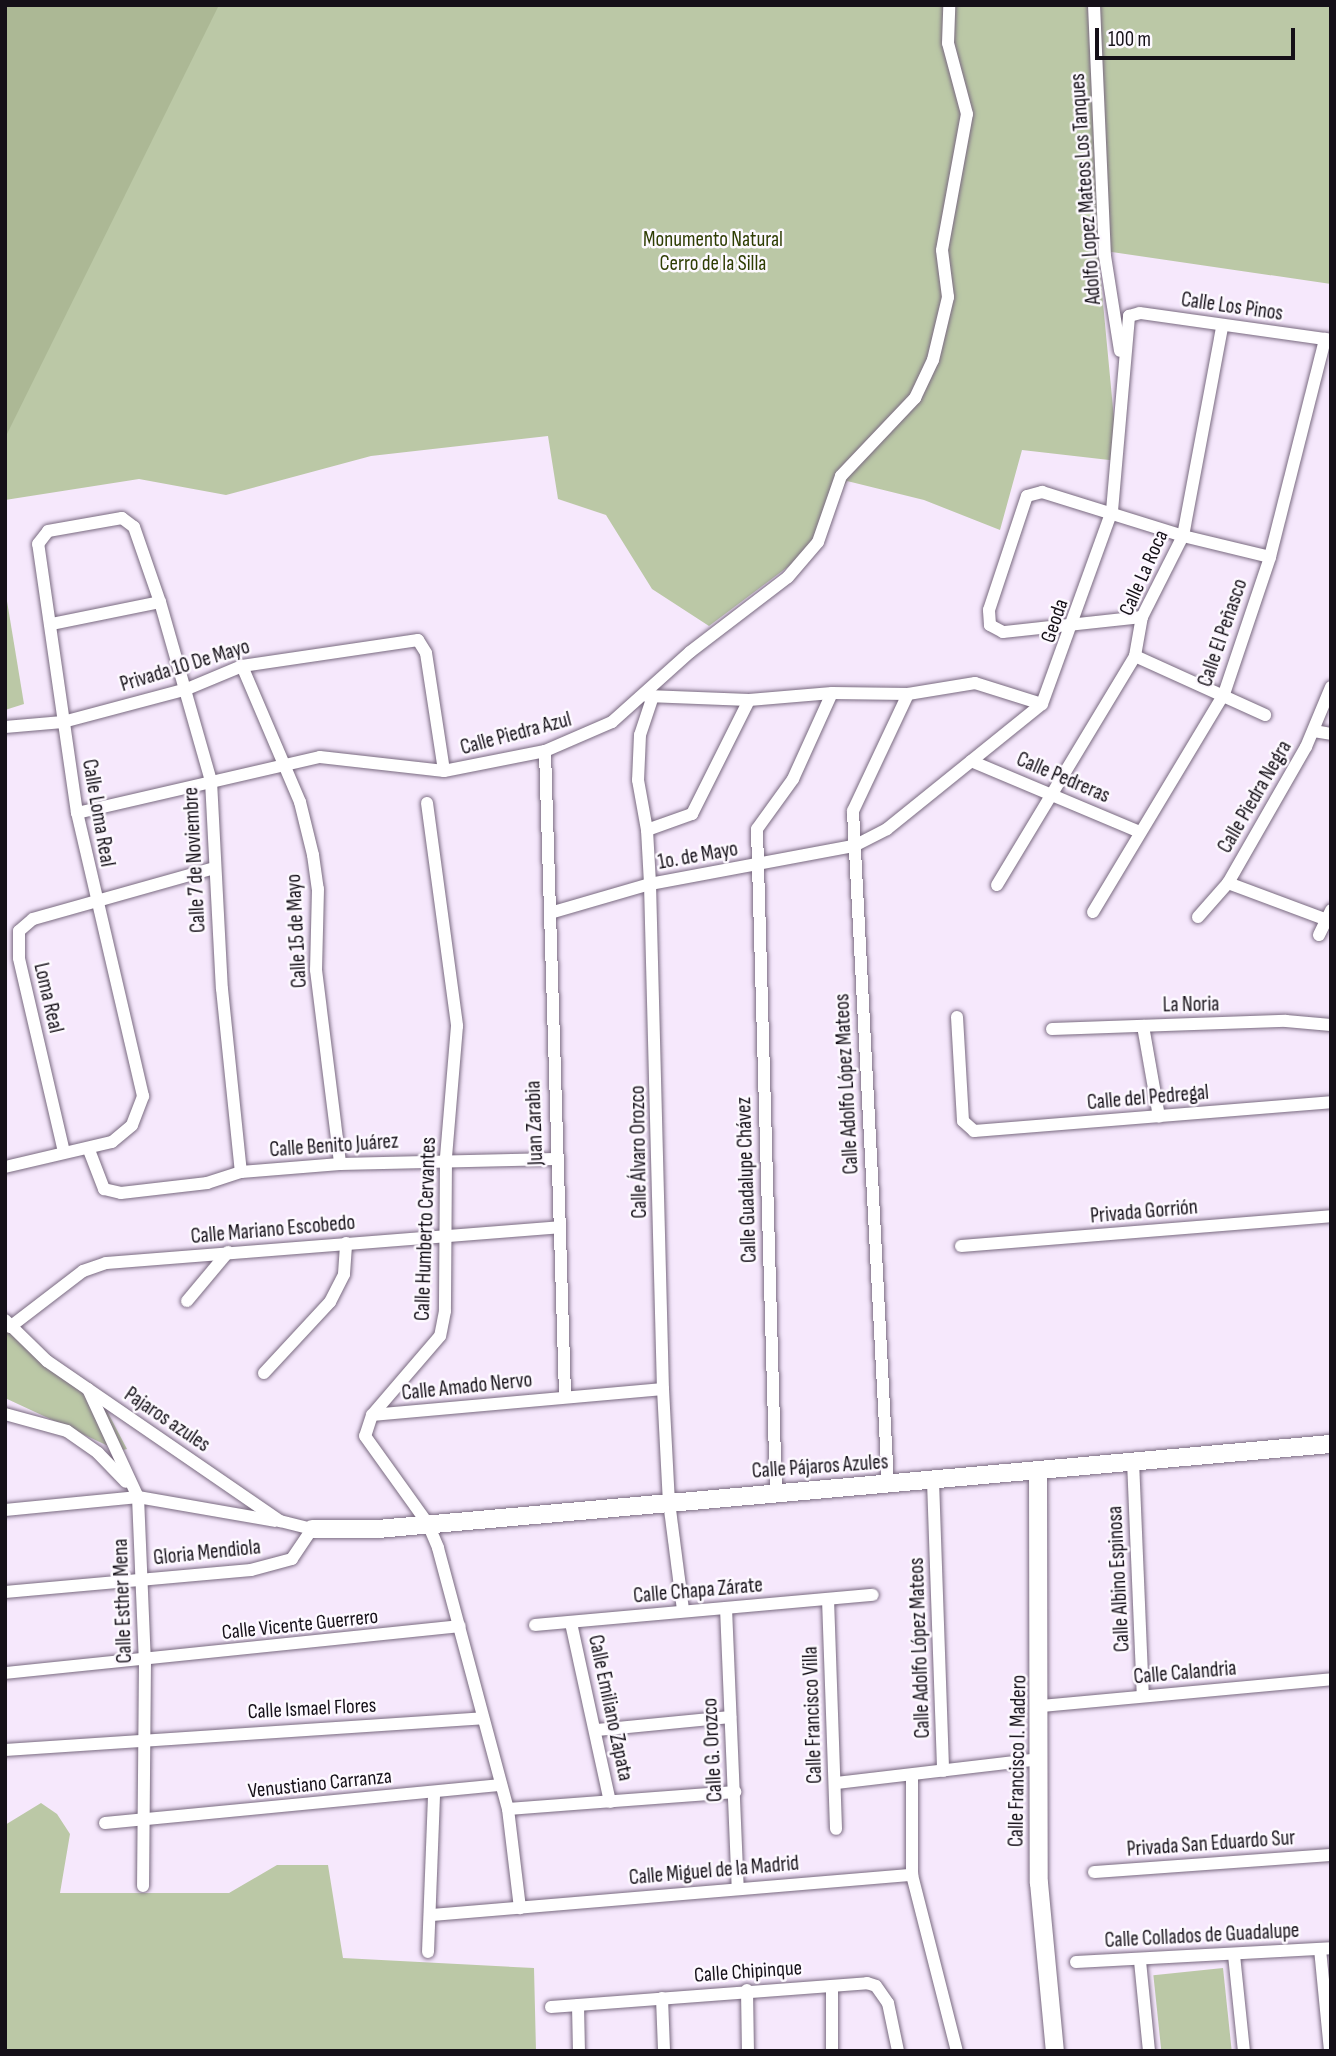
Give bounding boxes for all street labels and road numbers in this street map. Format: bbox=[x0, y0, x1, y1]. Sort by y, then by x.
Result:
street label: Adolfo Lopez Mateos Los Tanques bbox=[1065, 73, 1107, 305]
street label: Calle Los Pinos bbox=[1179, 287, 1285, 327]
street label: Calle La Roca bbox=[1114, 526, 1174, 620]
street label: Calle El Peñasco bbox=[1193, 576, 1253, 690]
street label: Geoda bbox=[1036, 596, 1074, 646]
street label: Privada 10 De Mayo bbox=[117, 634, 253, 698]
street label: Calle Piedra Azul bbox=[458, 707, 574, 761]
street label: Calle Piedra Negra bbox=[1213, 736, 1297, 858]
street label: Calle Pedreras bbox=[1013, 747, 1113, 809]
street label: Calle Loma Real bbox=[76, 757, 120, 869]
street label: Calle 7 de Noviembre bbox=[179, 787, 211, 933]
street label: 1o. de Mayo bbox=[656, 837, 740, 875]
street label: Calle 15 de Mayo bbox=[281, 873, 313, 989]
street label: Loma Real bbox=[28, 961, 68, 1035]
street label: La Noria bbox=[1162, 992, 1220, 1018]
street label: Calle Adolfo López Mateos bbox=[830, 993, 864, 1175]
street label: Juan Zarabia bbox=[521, 1080, 549, 1166]
street label: Calle del Pedregal bbox=[1086, 1080, 1210, 1116]
street label: Calle Álvaro Orozco bbox=[625, 1085, 653, 1219]
street label: Calle Guadalupe Chávez bbox=[732, 1097, 762, 1263]
street label: Calle Benito Juárez bbox=[269, 1129, 399, 1163]
street label: Calle Humberto Cervantes bbox=[410, 1137, 442, 1321]
street label: Privada Gorrión bbox=[1089, 1195, 1199, 1229]
street label: Calle Mariano Escobedo bbox=[190, 1210, 356, 1250]
street label: Calle Amado Nervo bbox=[400, 1368, 534, 1406]
street label: Pajaros azules bbox=[119, 1382, 215, 1458]
street label: Calle Pájaros Azules bbox=[751, 1450, 889, 1484]
street label: Calle Albino Espinosa bbox=[1103, 1505, 1135, 1653]
street label: Gloria Mendiola bbox=[152, 1535, 262, 1571]
street label: Calle Esther Mena bbox=[108, 1538, 138, 1664]
street label: Calle Adolfo López Mateos bbox=[904, 1557, 936, 1739]
street label: Calle Chapa Zárate bbox=[632, 1573, 764, 1609]
street label: Calle Vicente Guerrero bbox=[221, 1604, 379, 1646]
street label: Calle Emiliano Zapata bbox=[582, 1633, 638, 1783]
street label: Calle Francisco Villa bbox=[798, 1646, 828, 1784]
street label: Calle Calandria bbox=[1133, 1656, 1237, 1690]
street label: Calle Francisco I. Madero bbox=[1004, 1675, 1032, 1847]
street label: Calle Ismael Flores bbox=[247, 1693, 377, 1725]
street label: Calle G. Orozco bbox=[698, 1697, 728, 1803]
street label: Venustiano Carranza bbox=[247, 1764, 393, 1804]
street label: Privada San Eduardo Sur bbox=[1126, 1826, 1296, 1862]
street label: Calle Miguel de la Madrid bbox=[628, 1851, 800, 1891]
street label: Calle Collados de Guadalupe bbox=[1104, 1918, 1300, 1954]
street label: Calle Chipinque bbox=[693, 1956, 803, 1988]

